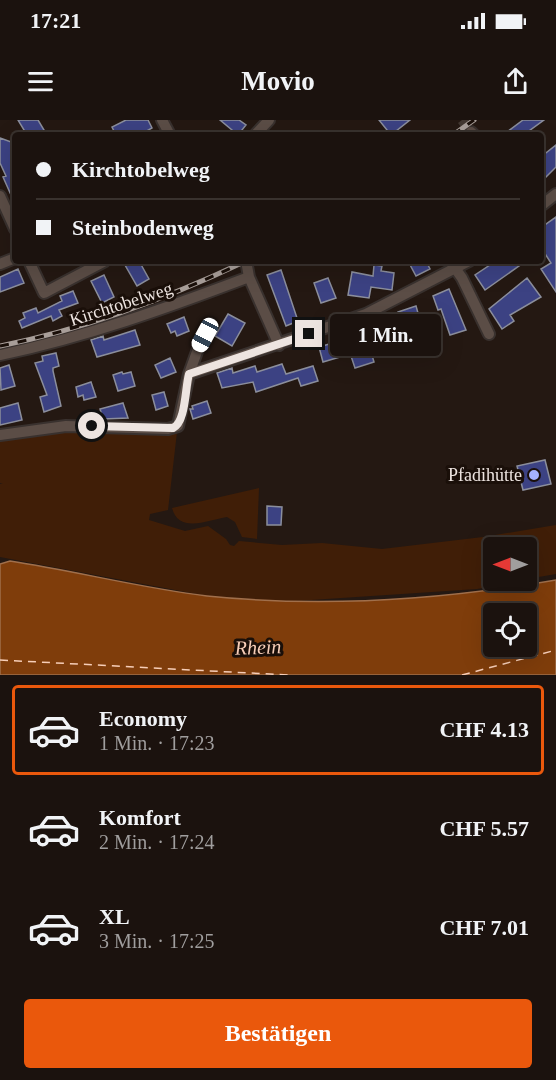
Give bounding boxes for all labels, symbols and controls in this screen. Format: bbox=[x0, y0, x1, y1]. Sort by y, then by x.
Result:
text: 17:21 bbox=[30, 8, 81, 33]
icon: menu bbox=[24, 65, 57, 98]
icon: share bbox=[499, 65, 532, 98]
text: Movio bbox=[241, 66, 315, 96]
text: Kirchtobelweg bbox=[72, 157, 210, 182]
text: Steinbodenweg bbox=[72, 215, 214, 240]
street label: Kirchtobelweg bbox=[67, 278, 175, 330]
callout: 1 Min. bbox=[330, 313, 441, 355]
car bbox=[189, 315, 221, 355]
route end bbox=[295, 320, 322, 347]
text: 1 Min. bbox=[358, 324, 413, 346]
route start bbox=[78, 412, 105, 439]
place label: Pfadihütte bbox=[448, 465, 522, 485]
marker: Pfadihütte bbox=[527, 468, 541, 482]
north arrow bbox=[483, 537, 537, 591]
map controls bbox=[483, 537, 537, 657]
button: locate bbox=[483, 603, 537, 657]
water label: Rhein bbox=[233, 635, 282, 659]
icon: car bbox=[27, 703, 81, 757]
text: Economy bbox=[99, 706, 187, 731]
text: CHF 4.13 bbox=[439, 717, 529, 742]
text: 1 Min. · 17:23 bbox=[99, 732, 215, 754]
icon: car bbox=[27, 802, 81, 856]
text: Komfort bbox=[99, 805, 181, 830]
text: CHF 5.57 bbox=[439, 816, 529, 841]
text: 2 Min. · 17:24 bbox=[99, 831, 215, 853]
icon: car bbox=[27, 901, 81, 955]
text: XL bbox=[99, 904, 130, 929]
text: CHF 7.01 bbox=[439, 915, 529, 940]
text: 3 Min. · 17:25 bbox=[99, 930, 215, 952]
button: Bestätigen bbox=[24, 999, 532, 1068]

